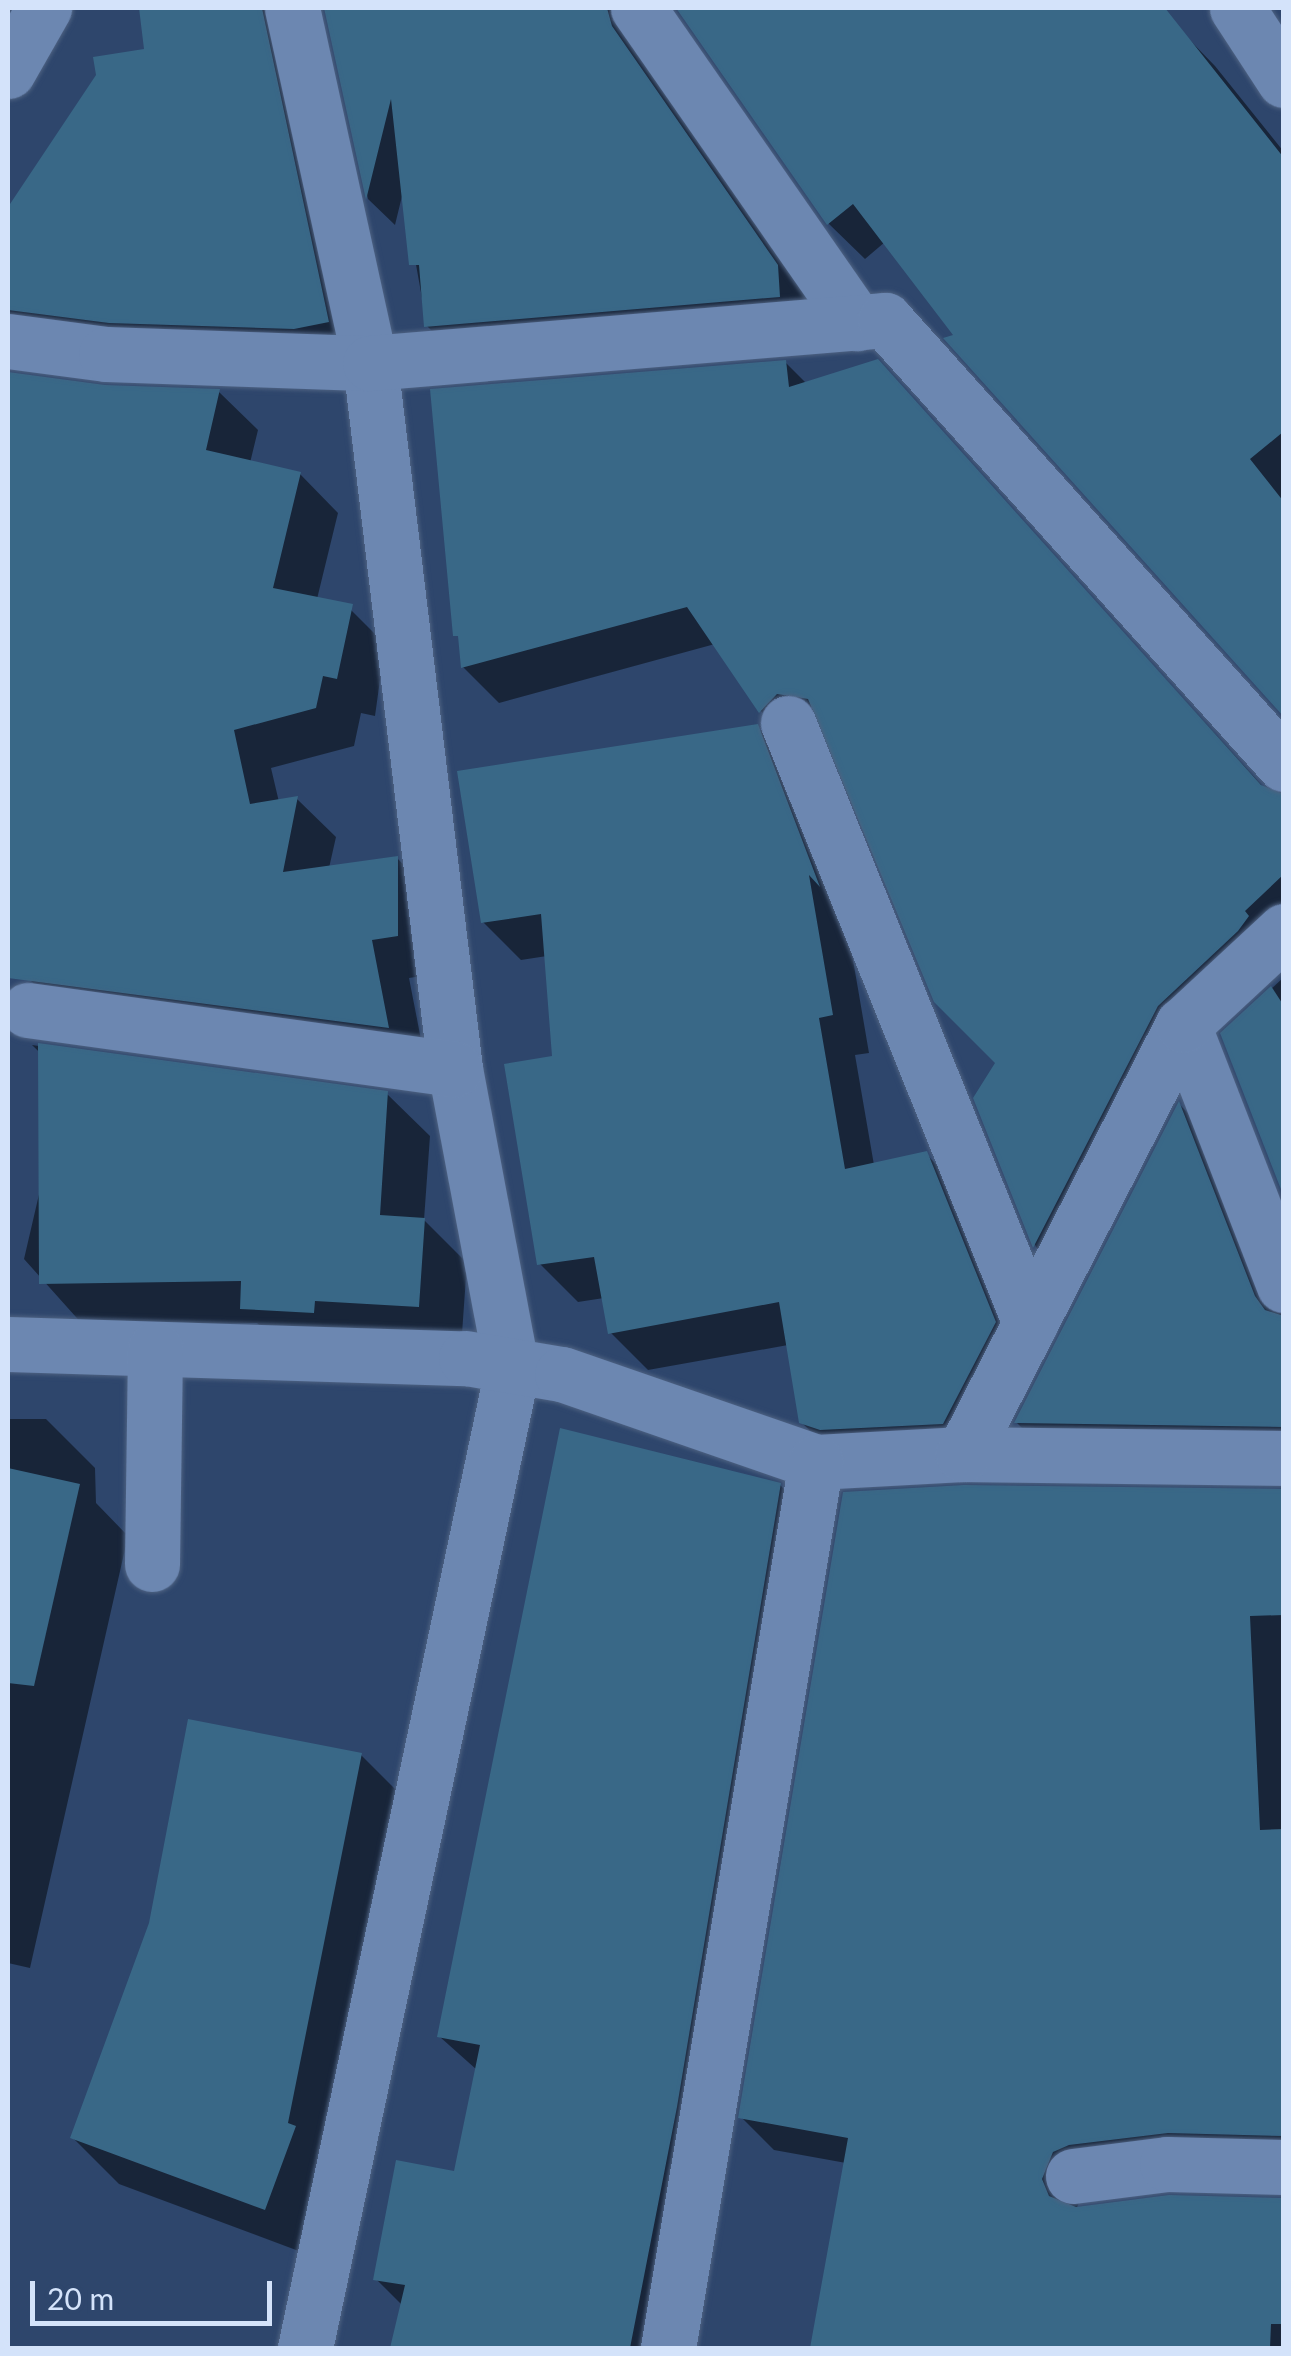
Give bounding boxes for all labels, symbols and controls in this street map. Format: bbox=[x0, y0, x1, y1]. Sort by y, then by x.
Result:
scale bar bbox=[35, 2261, 278, 2323]
text: 20 m bbox=[47, 2280, 114, 2316]

